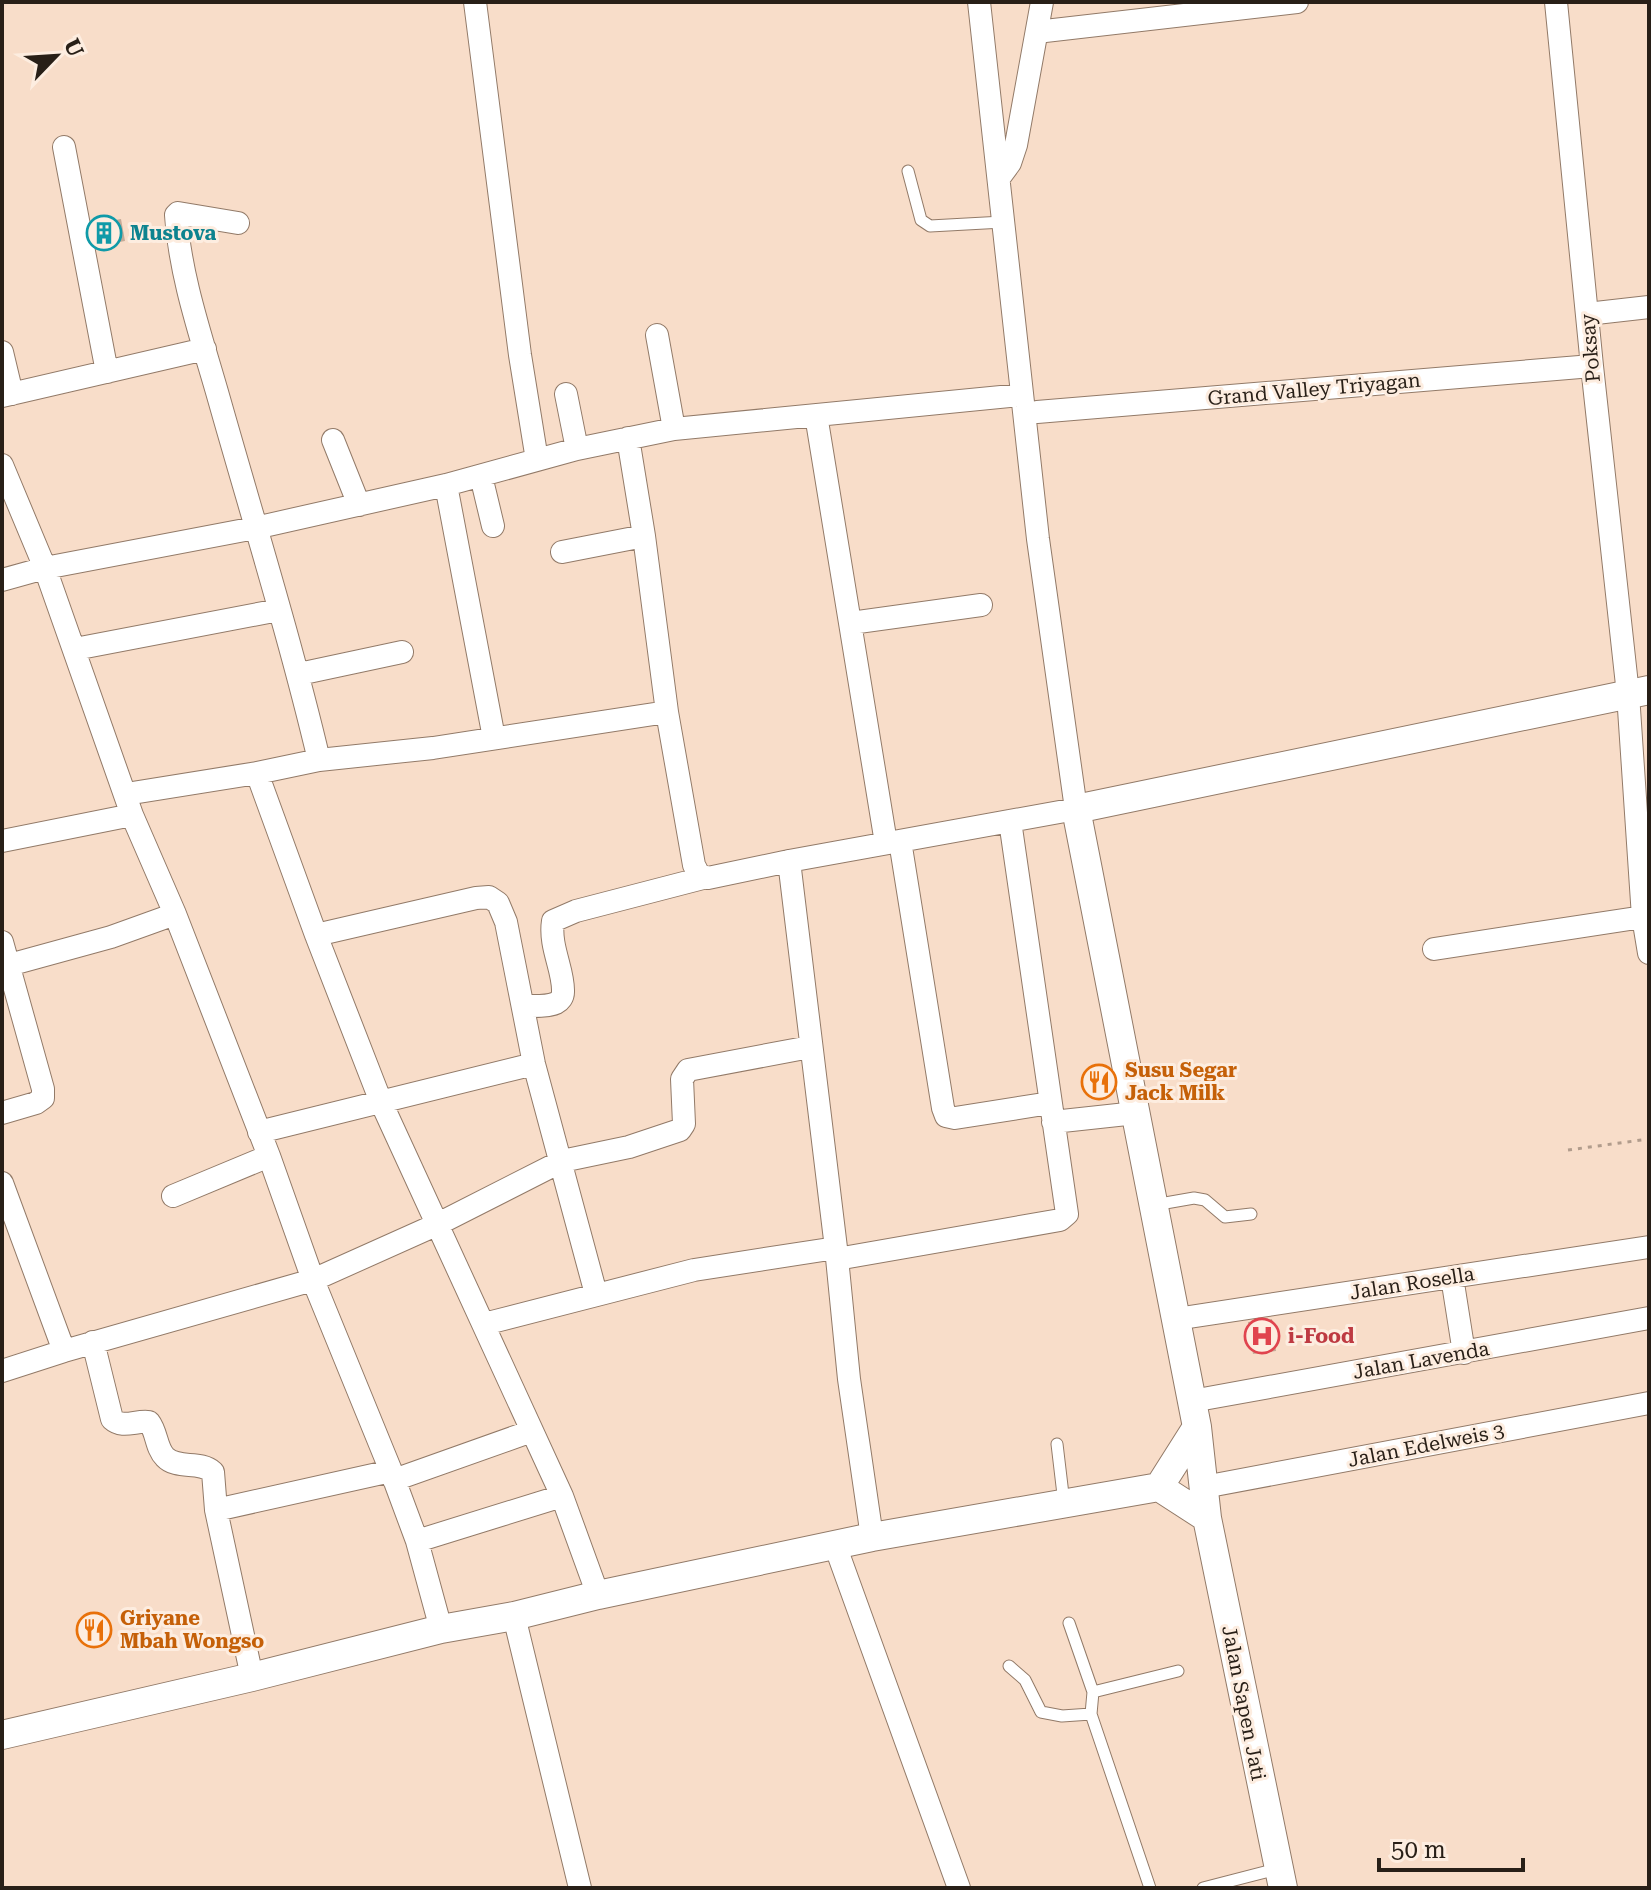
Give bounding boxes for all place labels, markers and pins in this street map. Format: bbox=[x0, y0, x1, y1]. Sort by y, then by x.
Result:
building icon: Mustova bbox=[85, 214, 123, 252]
place label: Mustova bbox=[130, 221, 217, 245]
place label: Susu Segar Jack Milk bbox=[1125, 1058, 1237, 1105]
restaurant icon: Susu Segar Jack Milk bbox=[1080, 1063, 1118, 1101]
hospital icon: i-Food bbox=[1243, 1317, 1281, 1355]
place label: i-Food bbox=[1288, 1324, 1355, 1348]
place label: Griyane Mbah Wongso bbox=[120, 1606, 264, 1653]
restaurant icon: Griyane Mbah Wongso bbox=[75, 1611, 113, 1649]

